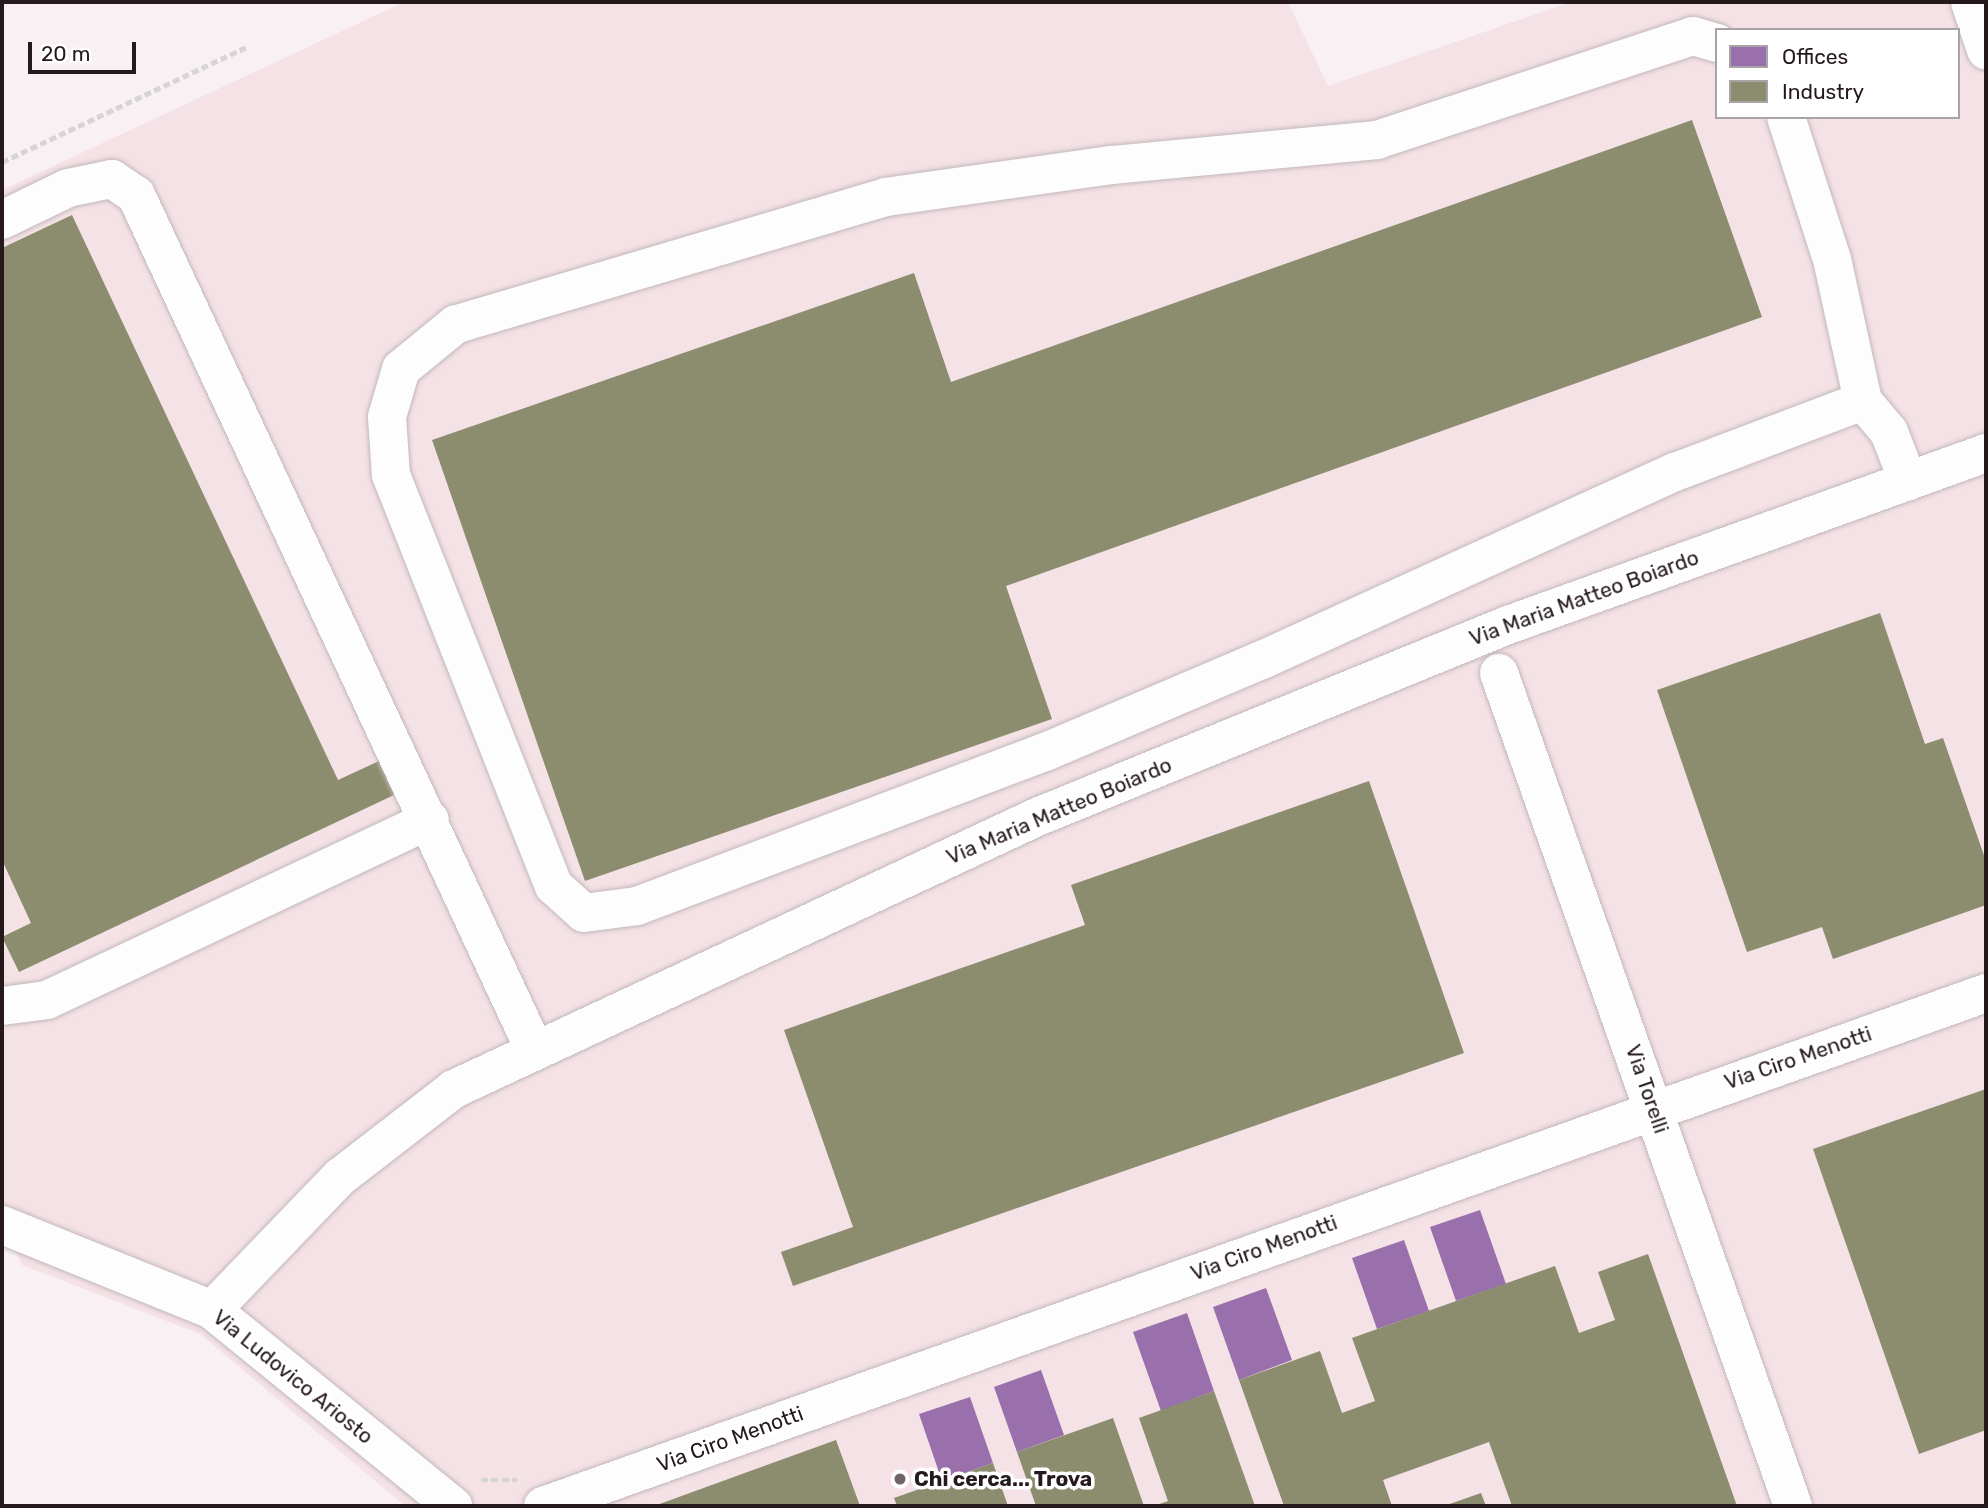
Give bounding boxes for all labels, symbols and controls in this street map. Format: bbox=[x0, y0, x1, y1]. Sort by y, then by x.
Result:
scale bar bbox=[32, 28, 140, 72]
legend bbox=[1715, 28, 1960, 119]
text: 20 m bbox=[41, 41, 90, 66]
text: Offices bbox=[1782, 44, 1848, 69]
text: Industry bbox=[1782, 79, 1864, 104]
street label: Via Maria Matteo Boiardo bbox=[1466, 545, 1702, 651]
street label: Via Maria Matteo Boiardo bbox=[943, 752, 1175, 870]
street label: Via Ciro Menotti bbox=[1721, 1021, 1875, 1095]
street label: Via Torelli bbox=[1620, 1041, 1674, 1137]
street label: Via Ciro Menotti bbox=[1187, 1210, 1341, 1286]
street label: Via Ludovico Ariosto bbox=[208, 1304, 378, 1450]
street label: Via Ciro Menotti bbox=[653, 1401, 807, 1477]
place label: Chi cerca... Trova bbox=[914, 1466, 1093, 1492]
marker: Chi cerca... Trova bbox=[892, 1471, 908, 1487]

